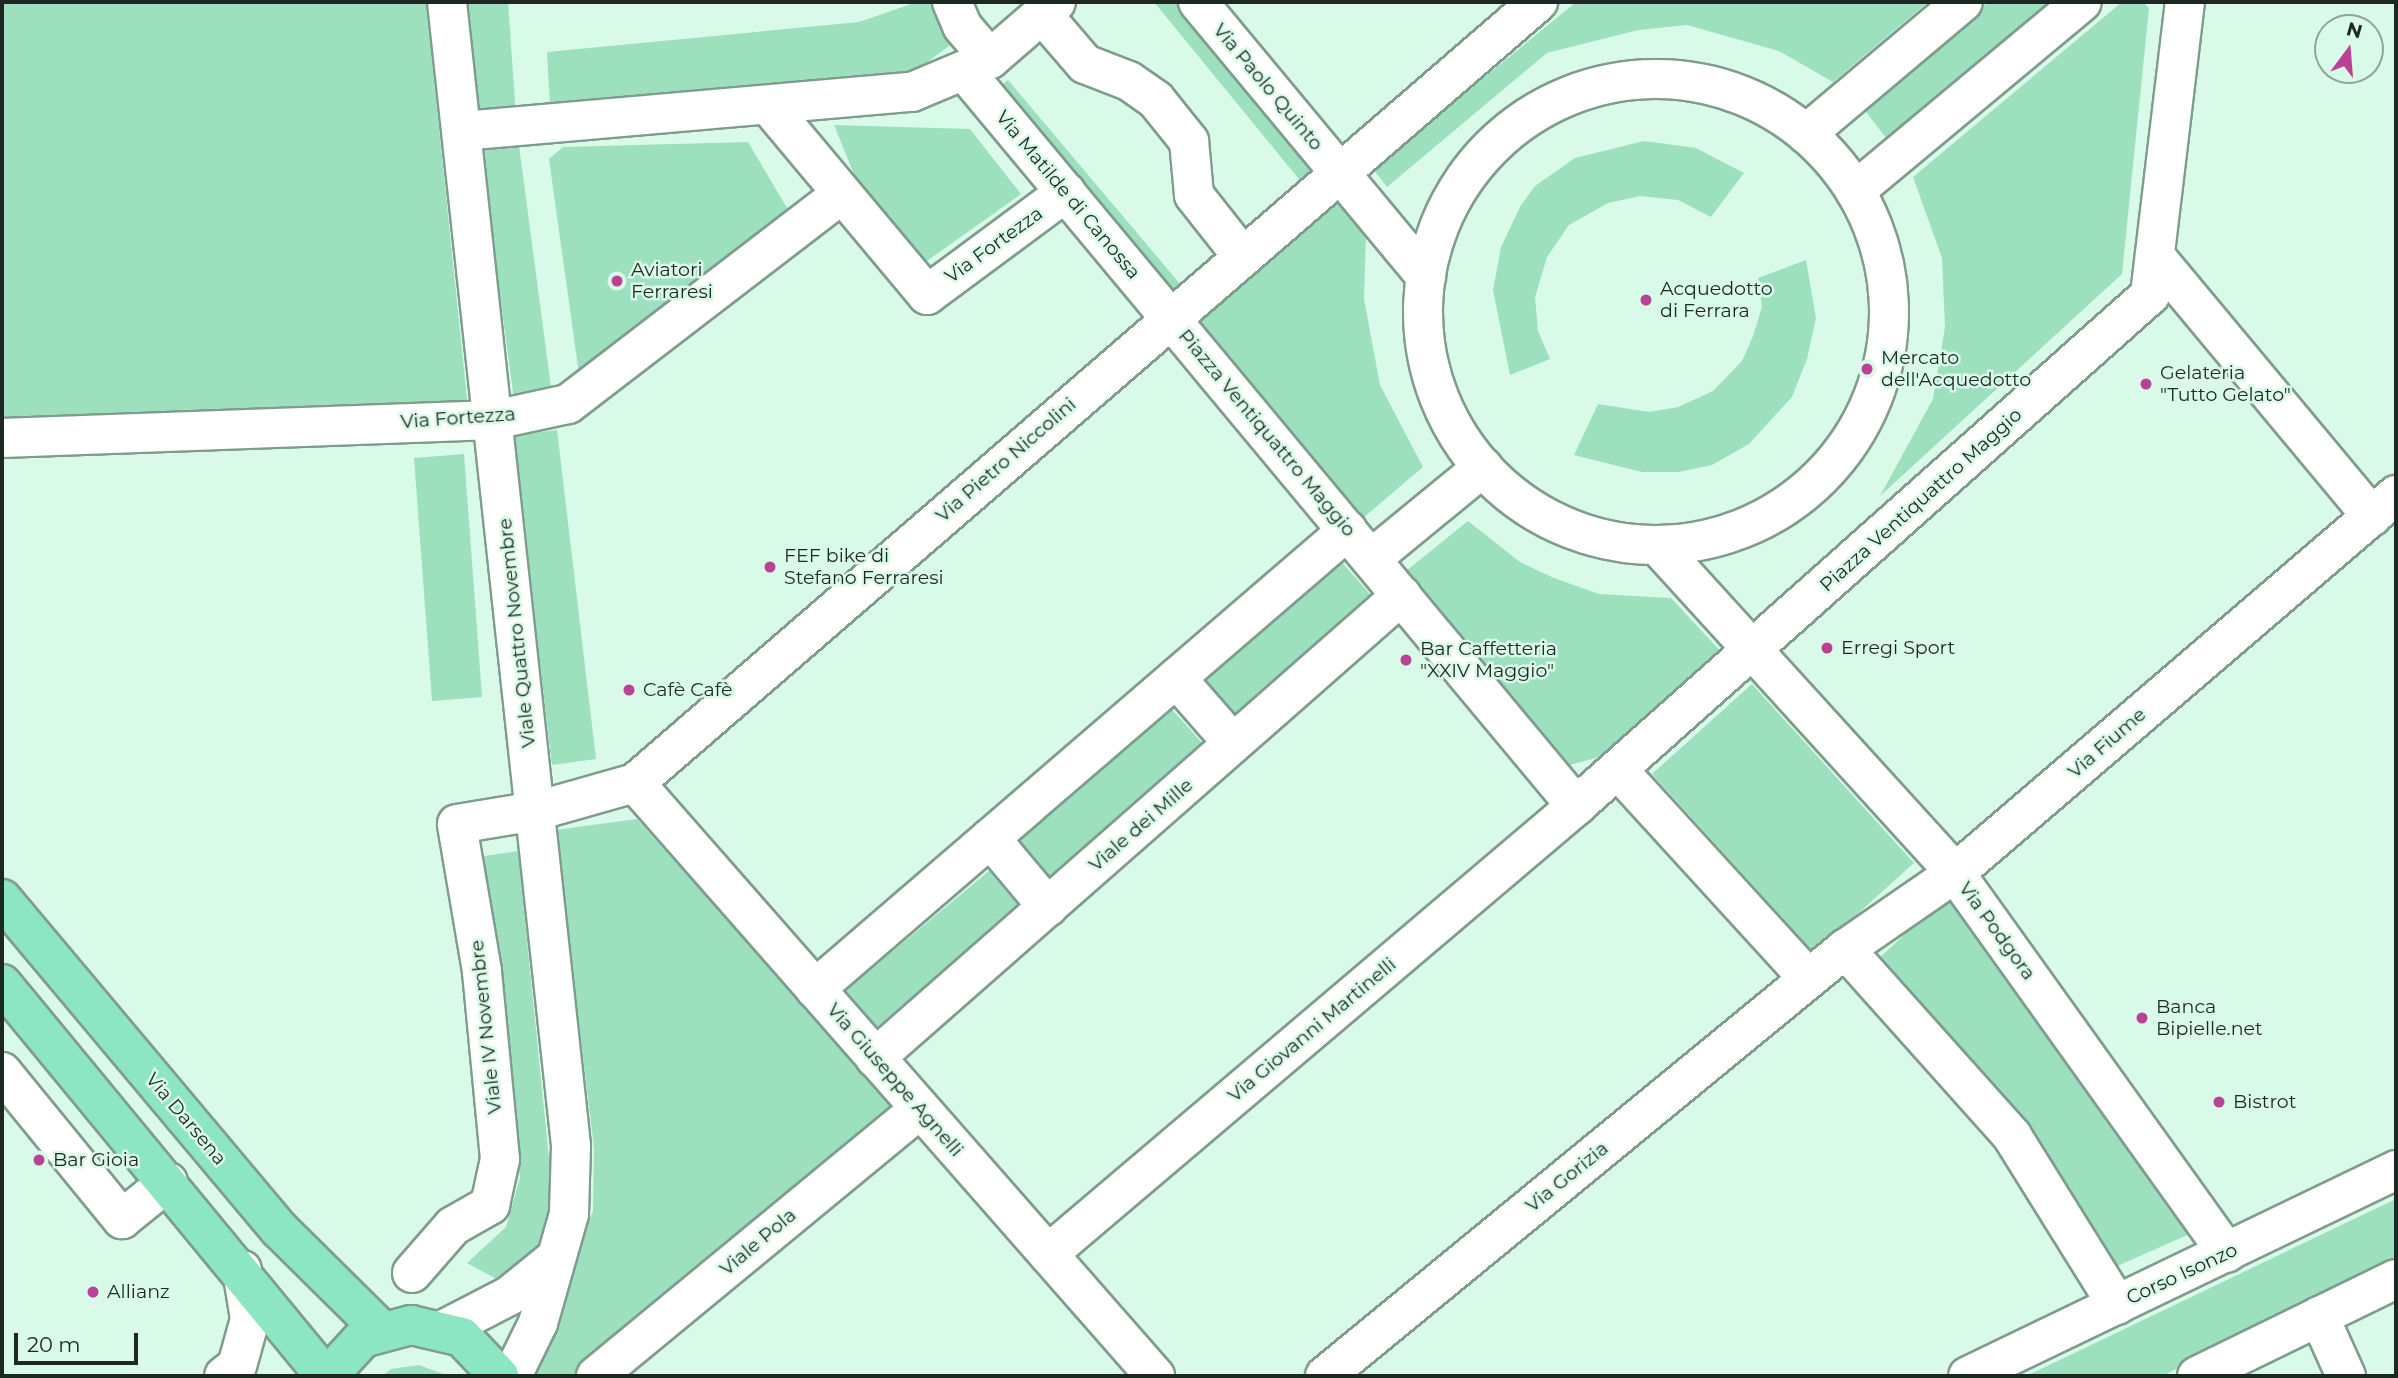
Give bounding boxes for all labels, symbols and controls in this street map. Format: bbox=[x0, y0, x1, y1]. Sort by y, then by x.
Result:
north arrow bbox=[2314, 14, 2384, 84]
text: N bbox=[2344, 17, 2365, 43]
street label: Via Paolo Quinto bbox=[1208, 19, 1328, 155]
street label: Via Matilde di Canossa bbox=[991, 106, 1145, 284]
street label: Via Fortezza bbox=[941, 202, 1047, 288]
place label: Aviatori Ferraresi bbox=[631, 259, 713, 303]
marker: Aviatori Ferraresi bbox=[609, 273, 625, 289]
place label: Acquedotto di Ferrara bbox=[1660, 278, 1773, 322]
marker: Acquedotto di Ferrara bbox=[1638, 292, 1654, 308]
street label: Piazza Ventiquattro Maggio bbox=[1174, 325, 1360, 541]
place label: Mercato dell'Acquedotto bbox=[1881, 347, 2031, 391]
marker: Mercato dell'Acquedotto bbox=[1859, 361, 1875, 377]
place label: Gelateria "Tutto Gelato" bbox=[2160, 362, 2291, 406]
marker: Gelateria "Tutto Gelato" bbox=[2138, 376, 2154, 392]
street label: Via Pietro Niccolini bbox=[931, 393, 1081, 527]
street label: Via Fortezza bbox=[400, 403, 516, 433]
street label: Piazza Ventiquattro Maggio bbox=[1815, 403, 2027, 597]
street label: Viale Quattro Novembre bbox=[494, 517, 540, 749]
place label: FEF bike di Stefano Ferraresi bbox=[784, 545, 944, 589]
marker: FEF bike di Stefano Ferraresi bbox=[762, 559, 778, 575]
place label: Erregi Sport bbox=[1841, 637, 1955, 659]
place label: Bar Caffetteria "XXIV Maggio" bbox=[1420, 638, 1557, 682]
marker: Erregi Sport bbox=[1819, 640, 1835, 656]
marker: Bar Caffetteria "XXIV Maggio" bbox=[1398, 652, 1414, 668]
place label: Cafè Cafè bbox=[643, 679, 733, 701]
marker: Cafè Cafè bbox=[621, 682, 637, 698]
street label: Via Fiume bbox=[2063, 703, 2151, 783]
street label: Viale dei Mille bbox=[1084, 774, 1198, 876]
street label: Via Podgora bbox=[1954, 878, 2040, 984]
street label: Viale IV Novembre bbox=[466, 939, 506, 1115]
street label: Via Giovanni Martinelli bbox=[1223, 953, 1401, 1107]
place label: Banca Bipielle.net bbox=[2156, 996, 2263, 1040]
street label: Via Giuseppe Agnelli bbox=[822, 999, 968, 1161]
marker: Banca Bipielle.net bbox=[2134, 1010, 2150, 1026]
street label: Via Darsena bbox=[141, 1068, 231, 1170]
place label: Bistrot bbox=[2233, 1091, 2296, 1113]
marker: Bistrot bbox=[2211, 1094, 2227, 1110]
street label: Via Gorizia bbox=[1521, 1137, 1613, 1217]
place label: Bar Gioia bbox=[53, 1149, 139, 1171]
marker: Bar Gioia bbox=[31, 1152, 47, 1168]
street label: Viale Pola bbox=[715, 1204, 801, 1280]
street label: Corso Isonzo bbox=[2123, 1238, 2241, 1310]
place label: Allianz bbox=[107, 1281, 170, 1303]
marker: Allianz bbox=[85, 1284, 101, 1300]
scale bar bbox=[18, 1318, 142, 1362]
text: 20 m bbox=[27, 1332, 81, 1357]

